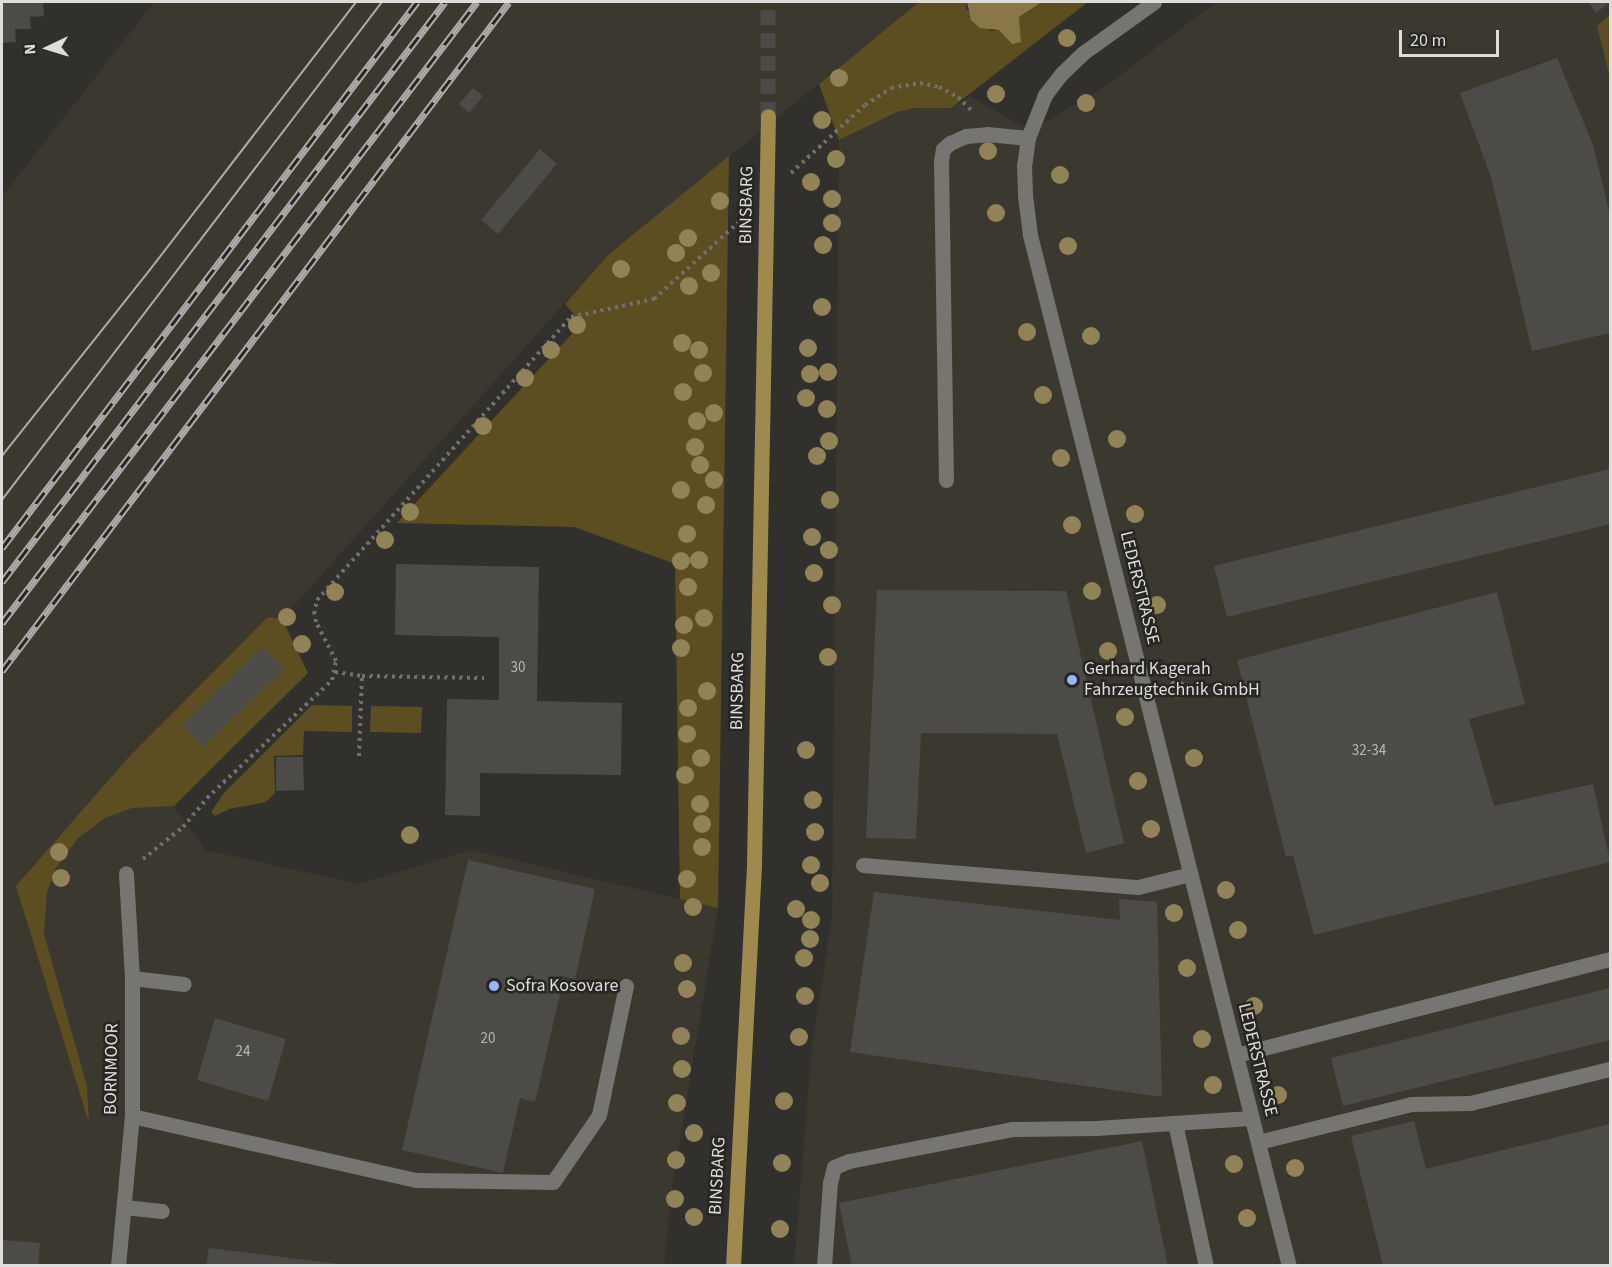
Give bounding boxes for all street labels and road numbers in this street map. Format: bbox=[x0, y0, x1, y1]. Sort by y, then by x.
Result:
street label: BINSBARG bbox=[736, 166, 758, 244]
street label: LEDERSTRASSE bbox=[1114, 529, 1164, 647]
street label: BINSBARG bbox=[727, 652, 749, 730]
street label: LEDERSTRASSE bbox=[1232, 1001, 1282, 1119]
street label: BORNMOOR bbox=[100, 1023, 124, 1115]
street label: BINSBARG bbox=[705, 1136, 731, 1216]

